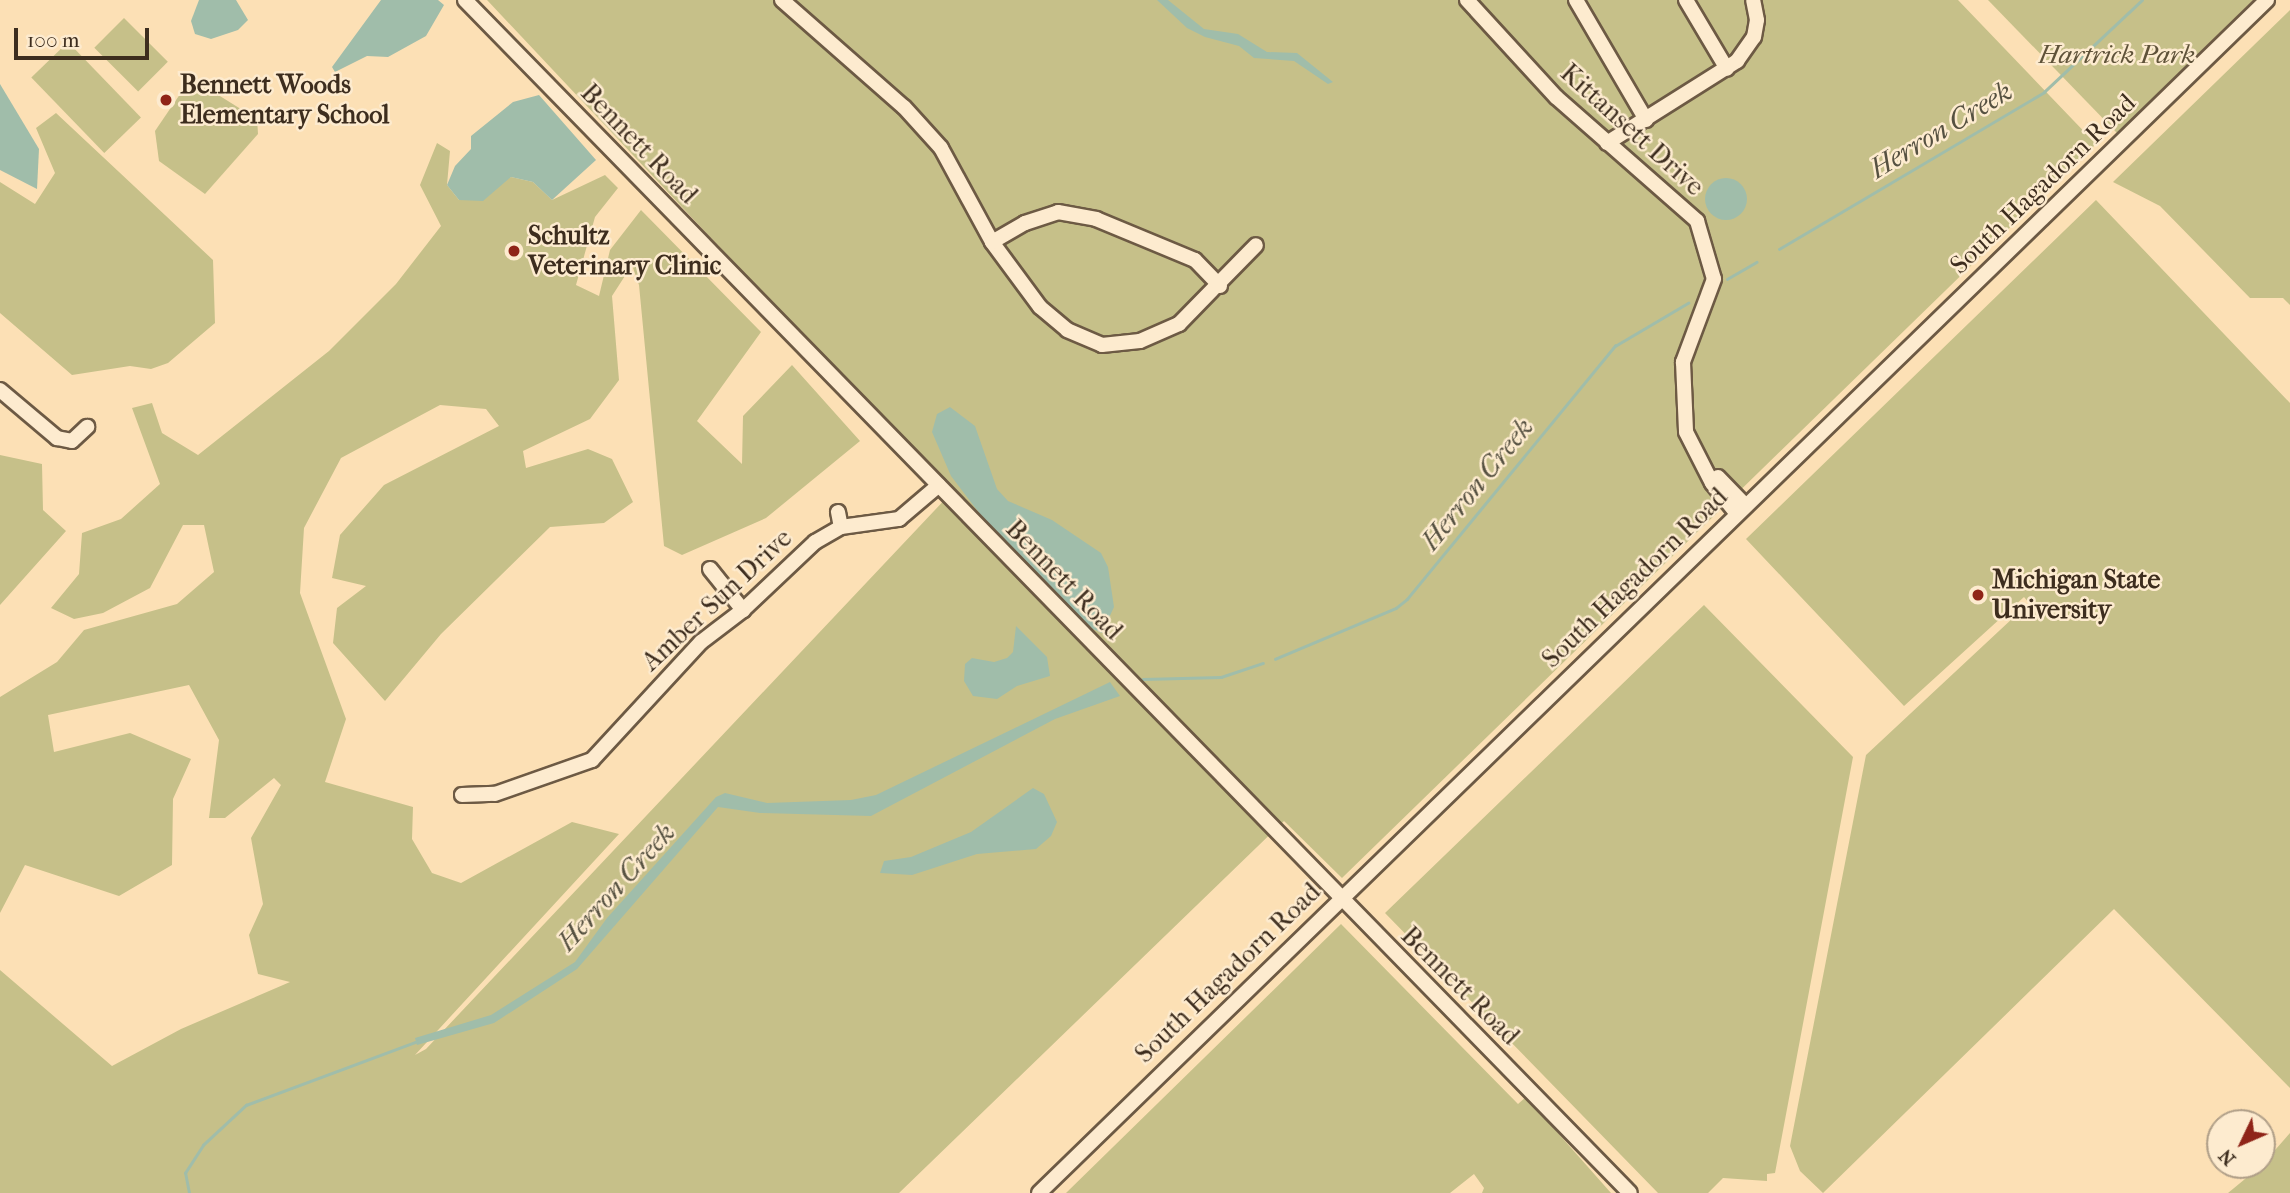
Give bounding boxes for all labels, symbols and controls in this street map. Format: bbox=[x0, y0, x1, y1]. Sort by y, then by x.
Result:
scale bar bbox=[18, 14, 152, 58]
text: 100 m bbox=[27, 28, 80, 52]
park label: Hartrick Park bbox=[2039, 39, 2195, 71]
street label: Kittansett Drive bbox=[1554, 57, 1710, 203]
place label: Bennett Woods Elementary School bbox=[180, 69, 389, 130]
water label: Herron Creek bbox=[1864, 74, 2018, 186]
street label: Bennett Road bbox=[574, 78, 704, 210]
street label: South Hagadorn Road bbox=[1944, 87, 2142, 281]
marker: Bennett Woods Elementary School bbox=[158, 92, 174, 108]
place label: Schultz Veterinary Clinic bbox=[528, 220, 721, 282]
marker: Schultz Veterinary Clinic bbox=[506, 243, 522, 259]
water label: Herron Creek bbox=[1413, 411, 1541, 557]
street label: South Hagadorn Road bbox=[1536, 481, 1734, 675]
street label: Bennett Road bbox=[999, 514, 1129, 646]
street label: Amber Sun Drive bbox=[636, 523, 798, 677]
place label: Michigan State University bbox=[1992, 564, 2160, 626]
marker: Michigan State University bbox=[1970, 587, 1986, 603]
water label: Herron Creek bbox=[550, 816, 682, 958]
street label: South Hagadorn Road bbox=[1129, 876, 1327, 1070]
street label: Bennett Road bbox=[1394, 920, 1526, 1052]
north arrow bbox=[2206, 1109, 2276, 1179]
text: N bbox=[2214, 1144, 2240, 1170]

